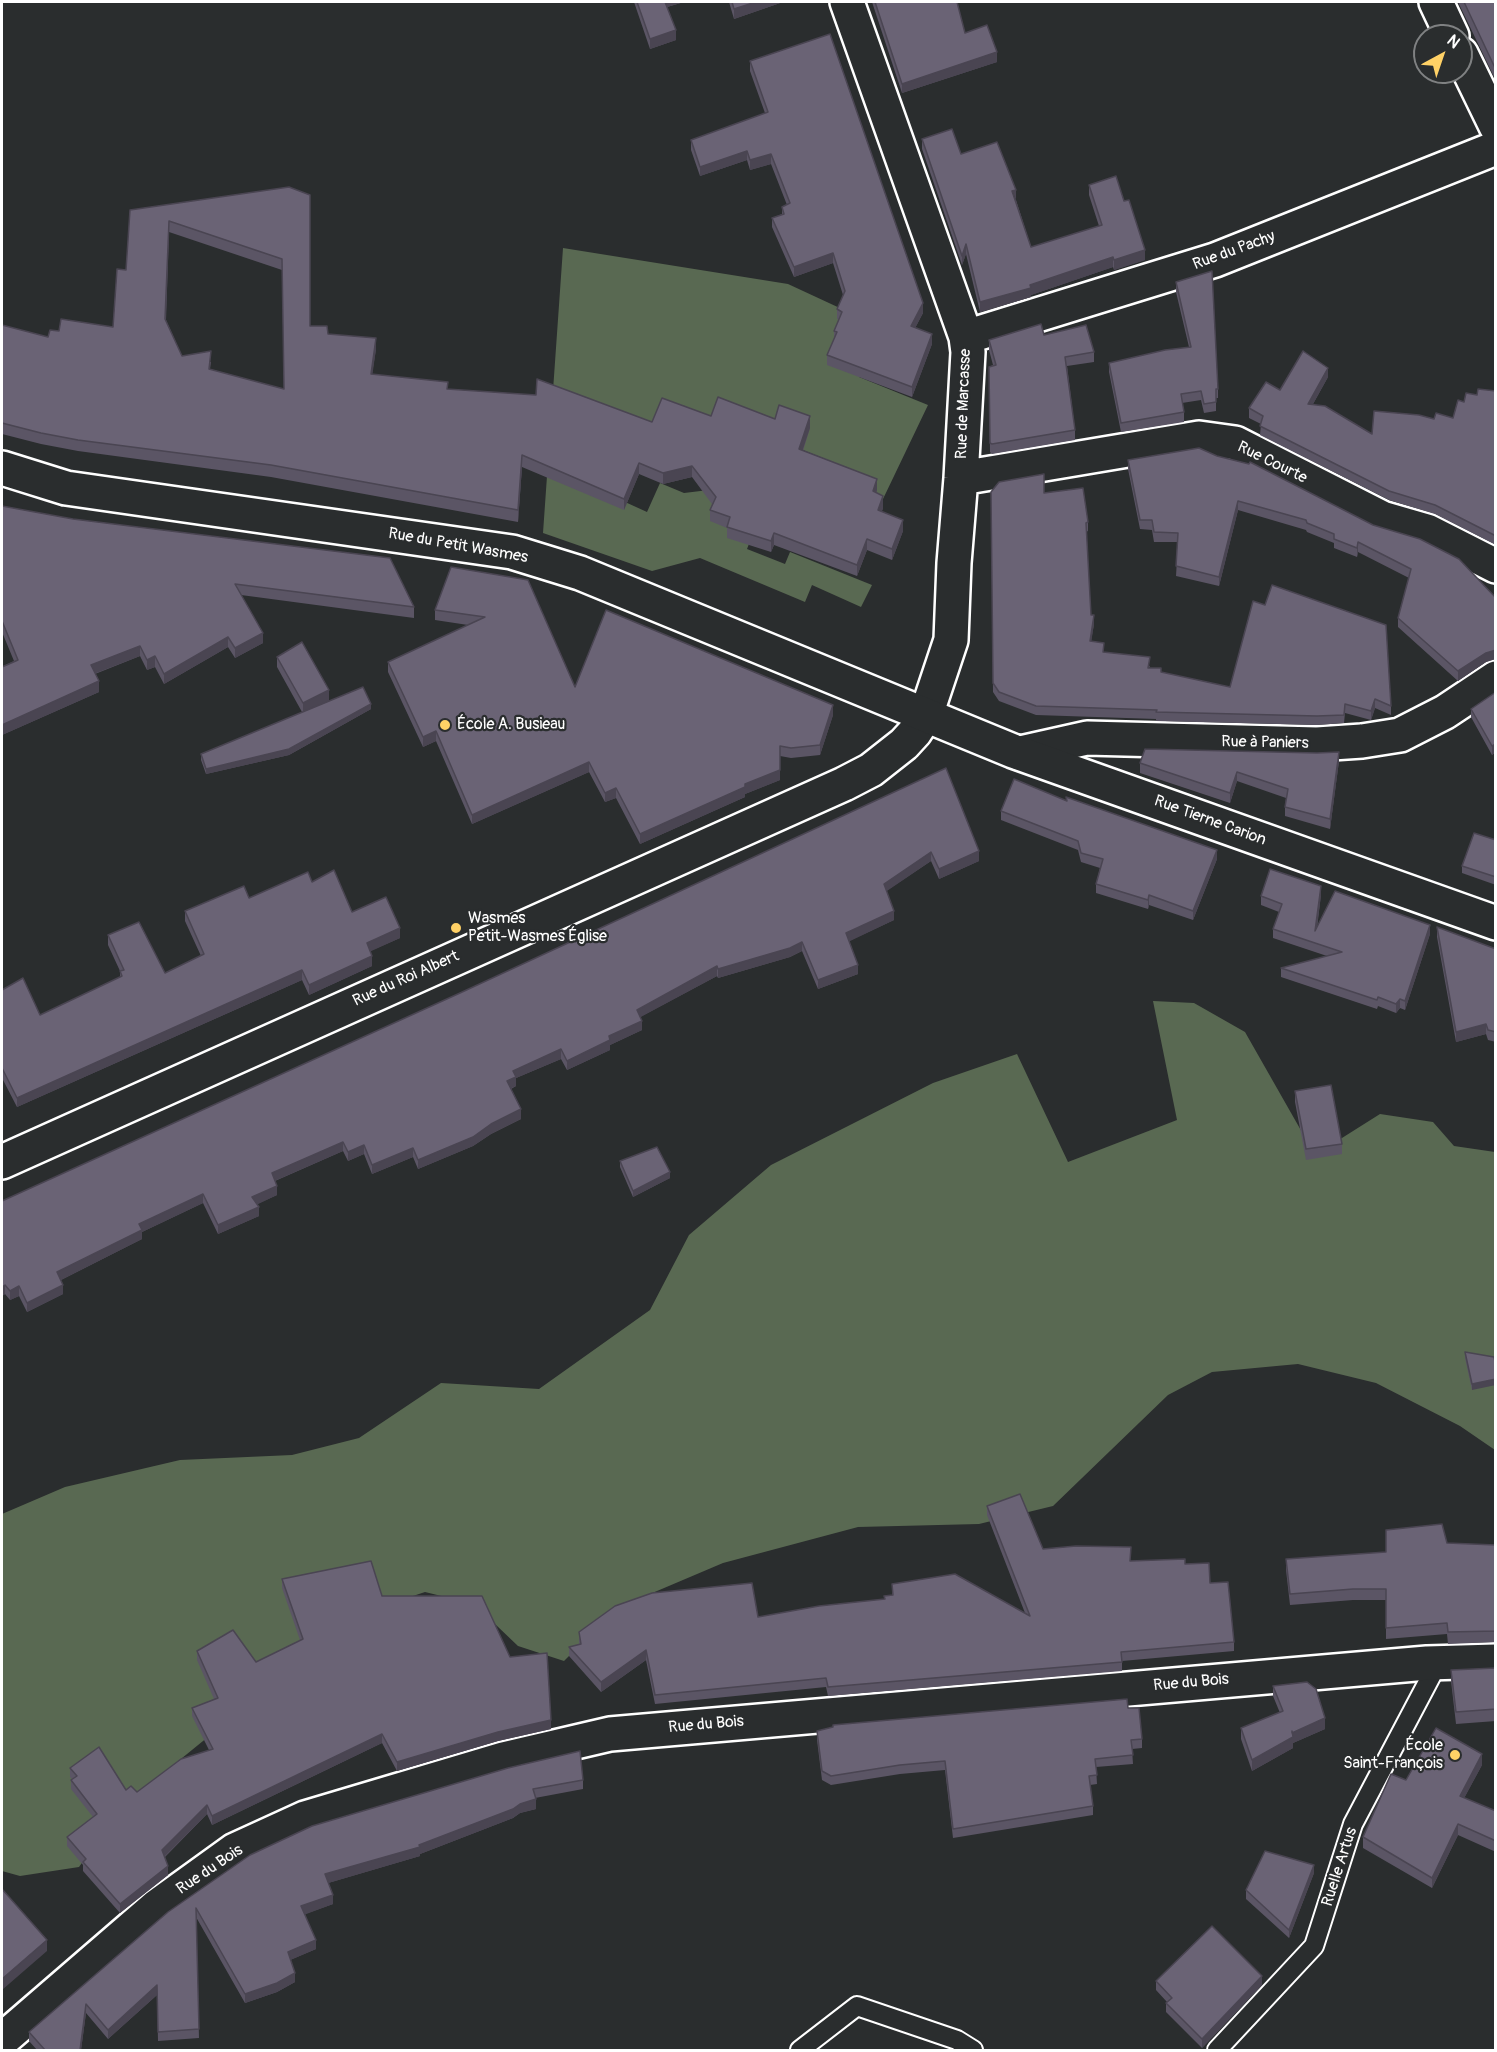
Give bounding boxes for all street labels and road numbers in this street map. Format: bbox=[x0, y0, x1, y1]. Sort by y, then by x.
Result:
street label: Rue du Pachy bbox=[1190, 227, 1278, 275]
street label: Rue de Marcasse bbox=[952, 348, 976, 460]
street label: Rue Courte bbox=[1234, 438, 1310, 488]
street label: Rue du Petit Wasmes bbox=[387, 524, 529, 568]
street label: Rue à Paniers bbox=[1221, 733, 1309, 753]
street label: Rue Tierne Carion bbox=[1151, 792, 1269, 850]
street label: Rue du Roi Albert bbox=[350, 947, 462, 1011]
street label: Rue du Bois bbox=[1152, 1670, 1230, 1696]
street label: Rue du Bois bbox=[667, 1712, 745, 1738]
street label: Ruelle Artus bbox=[1318, 1825, 1362, 1909]
street label: Rue du Bois bbox=[173, 1841, 247, 1899]

